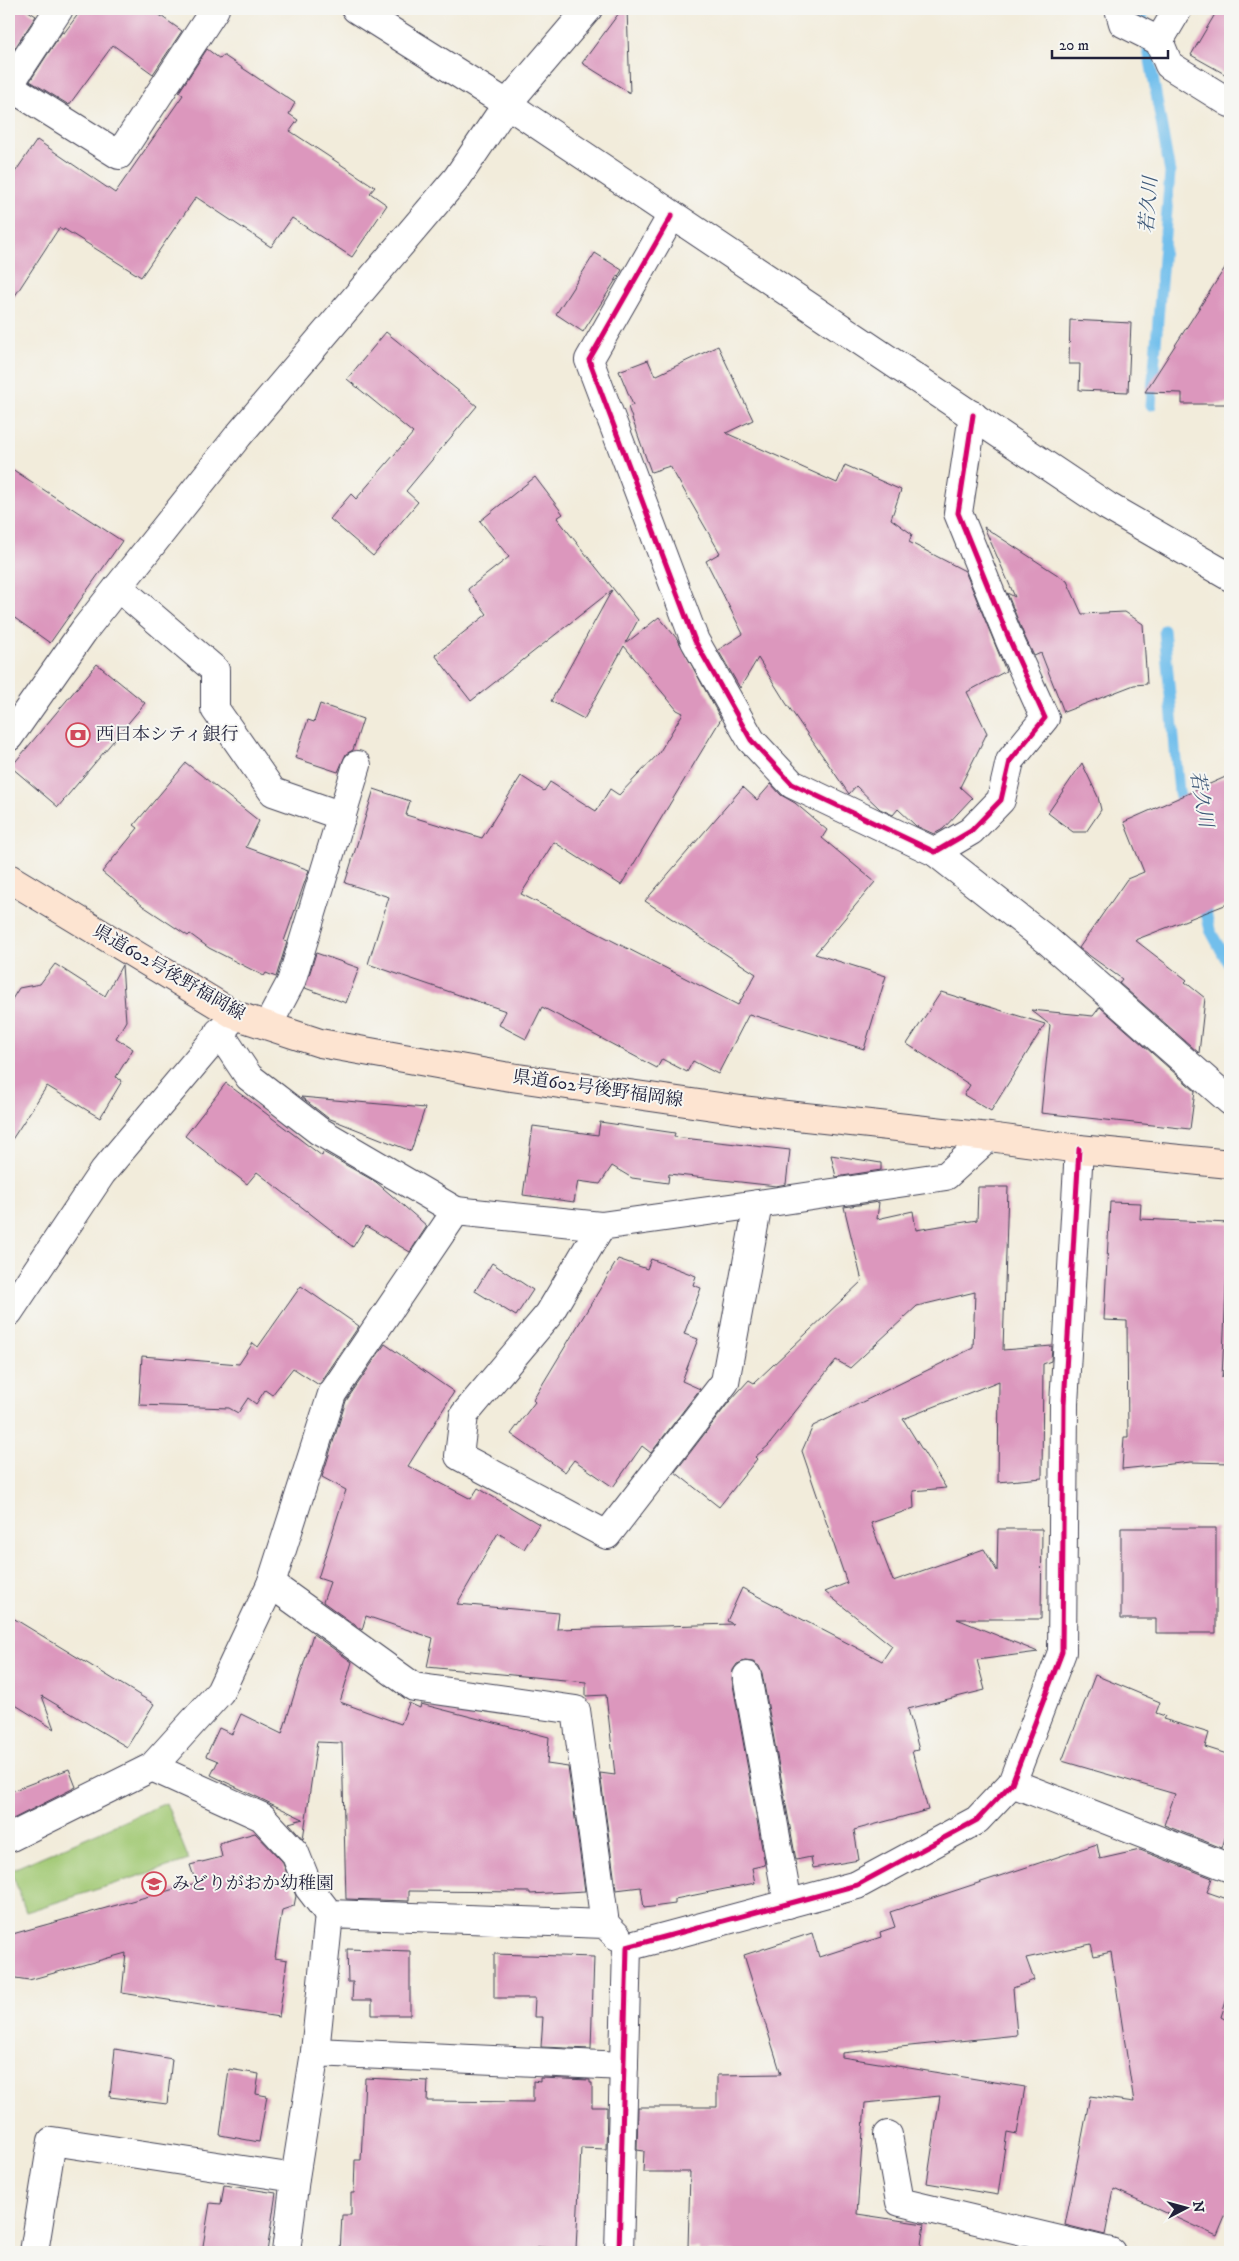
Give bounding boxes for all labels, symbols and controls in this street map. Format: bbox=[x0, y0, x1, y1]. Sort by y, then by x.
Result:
scale bar bbox=[1052, 28, 1168, 60]
text: 20 m bbox=[1059, 36, 1089, 55]
water label: 若久川 bbox=[1136, 174, 1163, 234]
bank icon: 西日本シティ銀行 bbox=[65, 722, 91, 748]
place label: 西日本シティ銀行 bbox=[96, 724, 239, 746]
water label: 若久川 bbox=[1185, 769, 1218, 831]
street label: 県道602号後野福岡線 bbox=[89, 920, 249, 1026]
street label: 県道602号後野福岡線 bbox=[511, 1066, 685, 1112]
school or university icon: みどりがおか幼稚園 bbox=[141, 1871, 167, 1897]
place label: みどりがおか幼稚園 bbox=[172, 1873, 334, 1895]
north arrow bbox=[1162, 2184, 1212, 2234]
text: N bbox=[1188, 2200, 1208, 2214]

